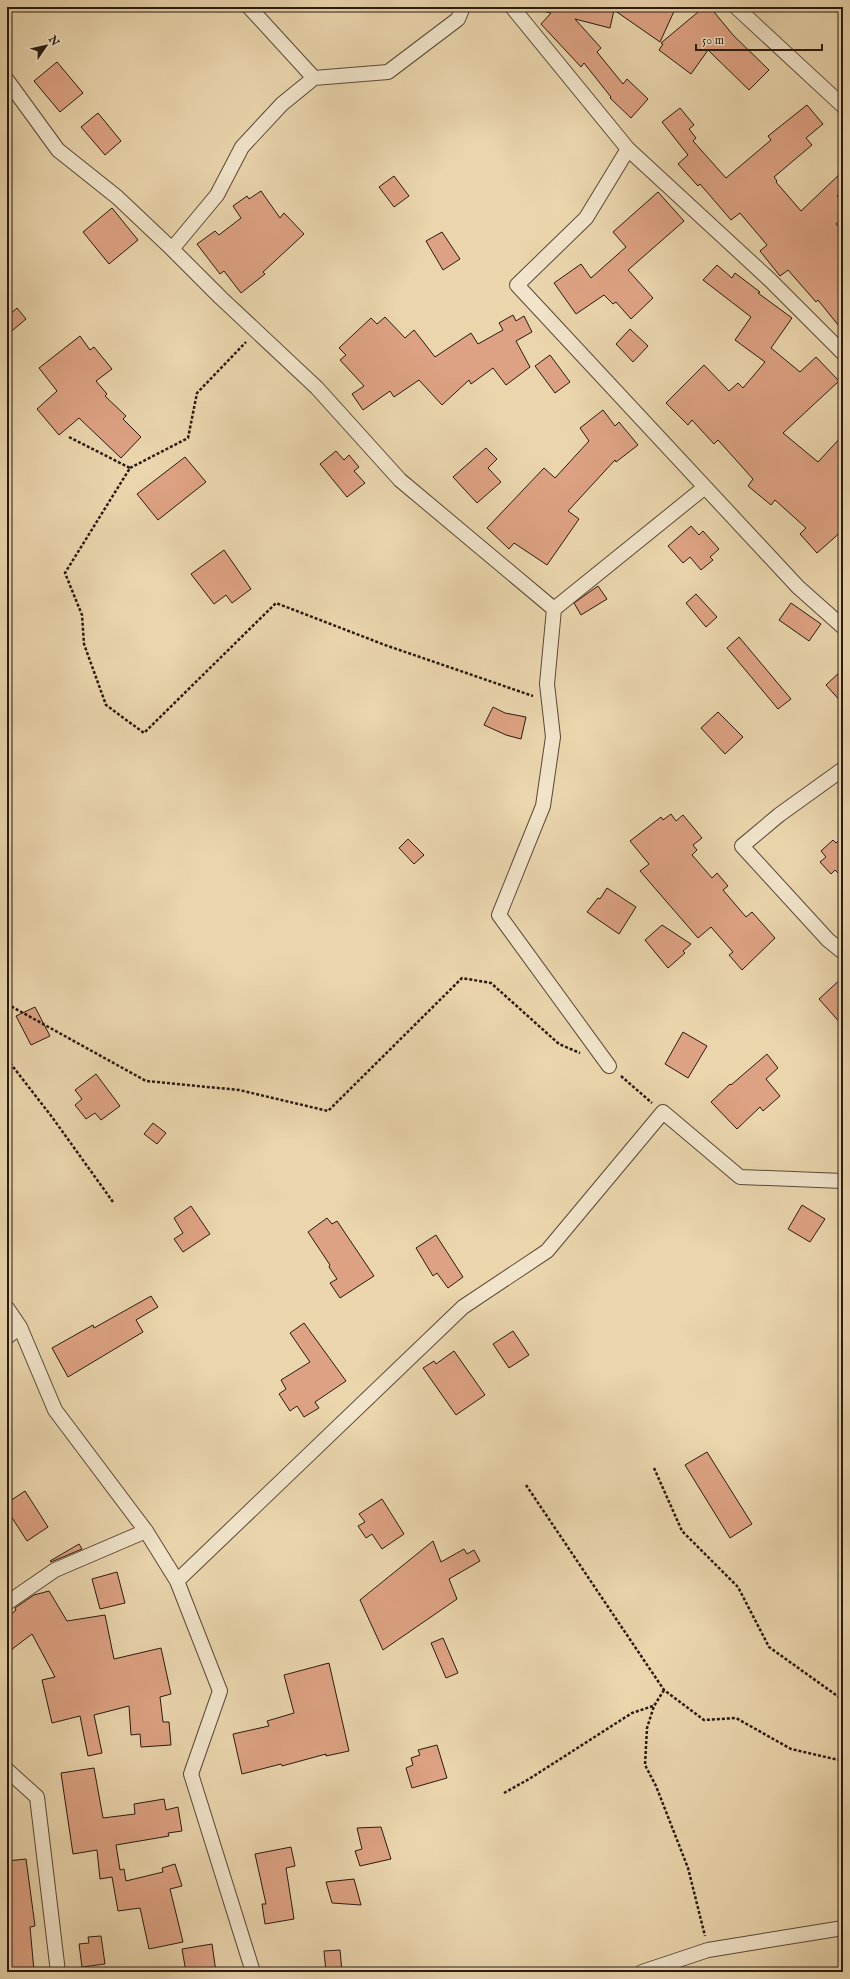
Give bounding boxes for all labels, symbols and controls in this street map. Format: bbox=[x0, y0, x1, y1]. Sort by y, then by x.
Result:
north arrow bbox=[26, 26, 66, 66]
scale bar bbox=[696, 26, 822, 52]
text: N bbox=[44, 32, 62, 49]
text: 50 m bbox=[702, 33, 724, 48]

